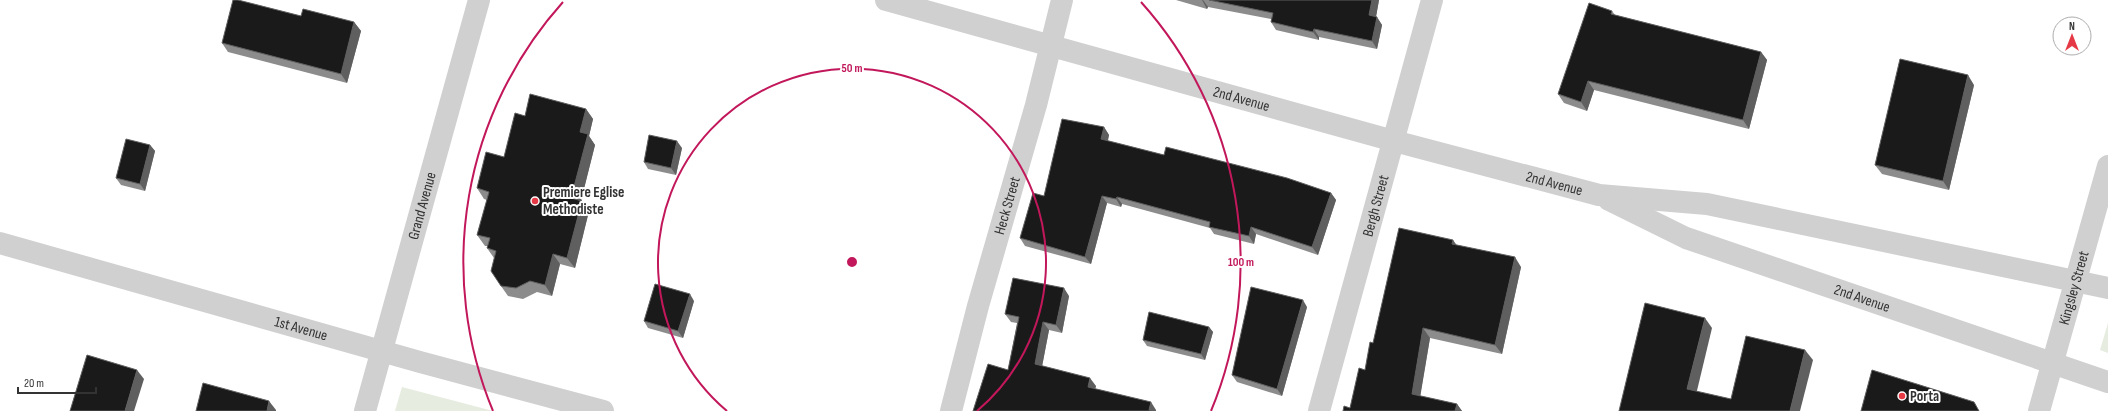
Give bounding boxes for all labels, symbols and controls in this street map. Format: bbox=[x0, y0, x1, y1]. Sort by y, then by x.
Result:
north arrow bbox=[2052, 16, 2092, 56]
text: N bbox=[2069, 20, 2075, 33]
text: 50 m bbox=[842, 61, 862, 76]
street label: 2nd Avenue bbox=[1211, 82, 1272, 116]
street label: 2nd Avenue bbox=[1524, 167, 1585, 200]
street label: Grand Avenue bbox=[404, 170, 441, 242]
street label: Bergh Street bbox=[1358, 172, 1394, 239]
street label: Heck Street bbox=[990, 174, 1025, 237]
place label: Premiere Eglise Methodiste bbox=[543, 183, 625, 219]
marker: Premiere Eglise Methodiste bbox=[530, 196, 540, 206]
street label: Kingsley Street bbox=[2055, 248, 2094, 327]
centre of rings bbox=[845, 255, 859, 269]
text: 100 m bbox=[1228, 255, 1254, 270]
street label: 2nd Avenue bbox=[1832, 280, 1892, 317]
street label: 1st Avenue bbox=[272, 312, 330, 345]
scale bar bbox=[18, 369, 96, 395]
text: 20 m bbox=[24, 376, 44, 391]
place label: Porta bbox=[1910, 387, 1939, 406]
marker: Porta bbox=[1897, 391, 1907, 401]

